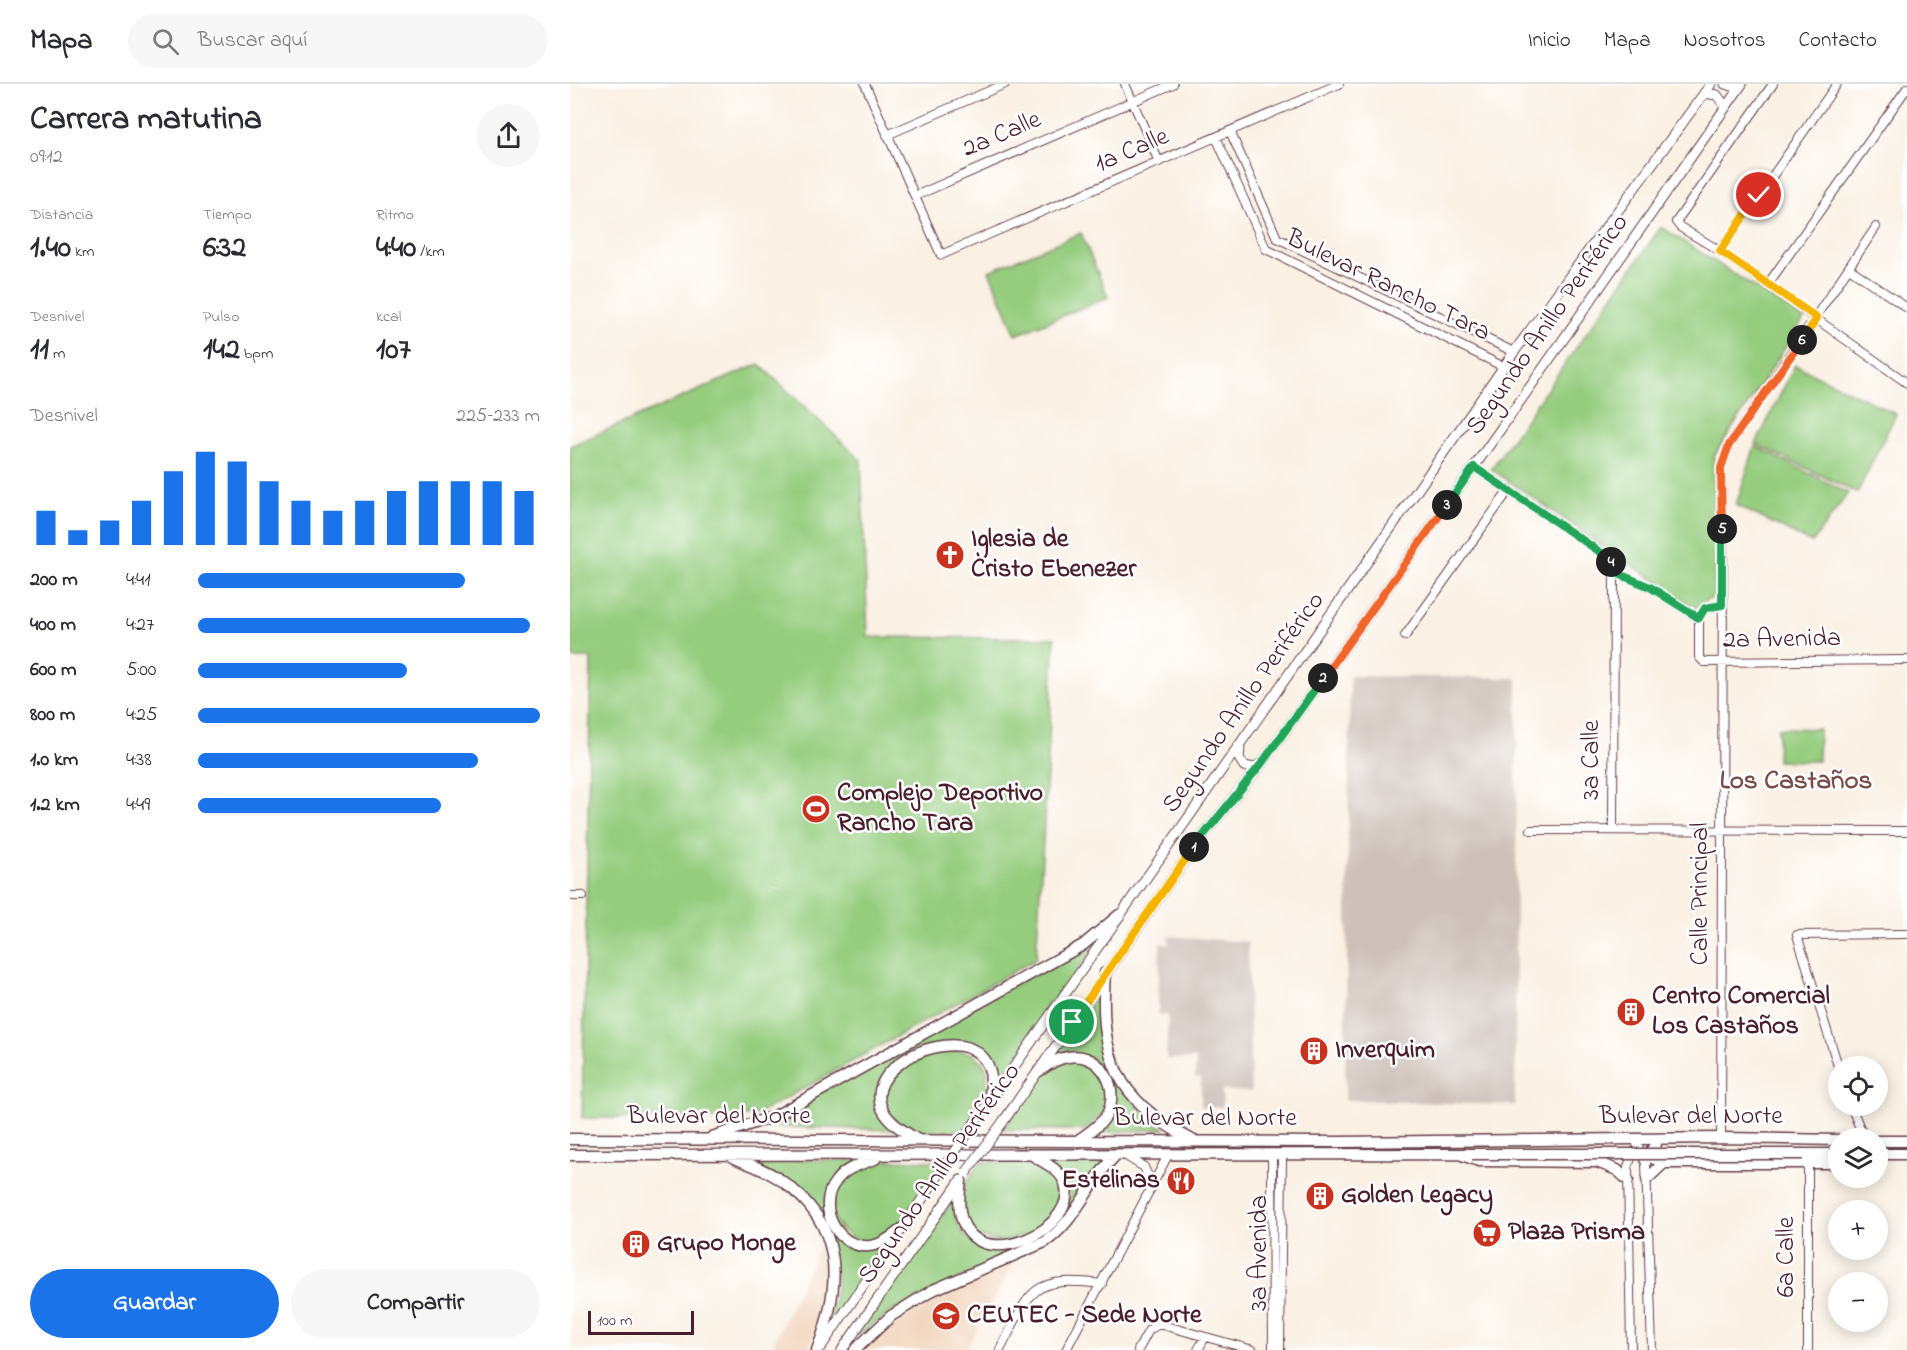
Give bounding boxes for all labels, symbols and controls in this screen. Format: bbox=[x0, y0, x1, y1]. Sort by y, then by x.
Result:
search box bbox=[128, 14, 548, 68]
text: Mapa bbox=[30, 21, 92, 62]
icon: search bbox=[149, 25, 182, 58]
text: Buscar aquí bbox=[197, 25, 307, 57]
text: Inicio bbox=[1528, 26, 1571, 56]
text: Mapa bbox=[1604, 26, 1651, 56]
text: Nosotros bbox=[1684, 26, 1766, 56]
text: Contacto bbox=[1799, 26, 1877, 56]
text: Carrera matutina bbox=[30, 96, 262, 144]
street label: 2a Calle bbox=[957, 101, 1048, 169]
button: share bbox=[477, 104, 540, 167]
street label: 1a Calle bbox=[1089, 118, 1175, 184]
text: 09:12 bbox=[30, 143, 63, 172]
pin bbox=[1733, 169, 1784, 220]
icon: check bbox=[1742, 178, 1775, 211]
text: Distancia bbox=[30, 203, 93, 227]
text: Tiempo bbox=[203, 203, 252, 227]
text: Ritmo bbox=[376, 203, 414, 227]
street label: Segundo Anillo Periférico bbox=[1457, 207, 1639, 443]
street label: Bulevar Rancho Tara bbox=[1278, 220, 1497, 352]
text: 1.40 bbox=[30, 227, 71, 271]
text: 6:32 bbox=[203, 227, 246, 271]
text: 4:40 bbox=[376, 227, 416, 271]
text: km bbox=[71, 240, 94, 264]
text: /km bbox=[416, 240, 445, 264]
text: Desnivel bbox=[30, 305, 84, 329]
text: Pulso bbox=[203, 305, 240, 329]
text: kcal bbox=[376, 305, 401, 329]
pin: 6 bbox=[1787, 325, 1817, 355]
text: 6 bbox=[1798, 328, 1806, 352]
text: 11 bbox=[30, 329, 49, 373]
text: 142 bbox=[203, 329, 240, 373]
text: 107 bbox=[376, 329, 411, 373]
text: m bbox=[49, 342, 66, 366]
text: bpm bbox=[240, 342, 273, 366]
text: Desnivel bbox=[30, 402, 98, 431]
text: 225–233 m bbox=[456, 402, 540, 431]
pin: 3 bbox=[1432, 490, 1462, 520]
text: 3 bbox=[1444, 493, 1450, 517]
pin: 5 bbox=[1707, 514, 1737, 544]
text: 5 bbox=[1717, 517, 1727, 541]
place label: Iglesia de Cristo Ebenezer bbox=[971, 521, 1137, 589]
church icon: Iglesia de Cristo Ebenezer bbox=[934, 539, 966, 571]
pin: 4 bbox=[1596, 547, 1626, 577]
text: 4 bbox=[1608, 550, 1614, 574]
text: 200 m bbox=[30, 566, 78, 595]
text: 4:41 bbox=[126, 566, 151, 595]
street label: Segundo Anillo Periférico bbox=[1153, 585, 1335, 821]
text: 400 m bbox=[30, 611, 76, 640]
text: 4:27 bbox=[126, 611, 154, 640]
street label: 2a Avenida bbox=[1723, 620, 1841, 660]
text: 600 m bbox=[30, 656, 77, 685]
text: 5:00 bbox=[126, 656, 156, 685]
pin: 2 bbox=[1308, 663, 1338, 693]
text: 2 bbox=[1319, 666, 1327, 690]
text: 800 m bbox=[30, 701, 75, 730]
text: 4:25 bbox=[126, 701, 157, 730]
street label: 3a Calle bbox=[1573, 720, 1611, 800]
text: 1.0 km bbox=[30, 746, 78, 775]
text: 4:38 bbox=[126, 746, 152, 775]
district label: Los Castaños bbox=[1720, 762, 1872, 801]
place label: Complejo Deportivo Rancho Tara bbox=[837, 775, 1043, 843]
text: 1.2 km bbox=[30, 791, 80, 820]
text: 4:49 bbox=[126, 791, 150, 820]
sports icon: Complejo Deportivo Rancho Tara bbox=[800, 793, 832, 825]
street label: Calle Principal bbox=[1682, 822, 1720, 966]
pin: 1 bbox=[1179, 832, 1209, 862]
text: 1 bbox=[1191, 835, 1197, 859]
place label: Centro Comercial Los Castaños bbox=[1652, 978, 1830, 1046]
pin bbox=[1046, 996, 1097, 1047]
building icon: Centro Comercial Los Castaños bbox=[1615, 996, 1647, 1028]
icon: arrive bbox=[1055, 1005, 1088, 1038]
place label: Inverquim bbox=[1335, 1032, 1435, 1070]
building icon: Inverquim bbox=[1298, 1035, 1330, 1067]
street label: Segundo Anillo Periférico bbox=[849, 1056, 1031, 1292]
map controls bbox=[1828, 1056, 1888, 1332]
button: locate bbox=[1828, 1056, 1888, 1116]
street label: Bulevar del Norte bbox=[626, 1098, 811, 1136]
street label: Bulevar del Norte bbox=[1598, 1098, 1783, 1136]
street label: Bulevar del Norte bbox=[1112, 1100, 1297, 1138]
button: layers bbox=[1828, 1128, 1888, 1188]
place label: Estelinas bbox=[1061, 1162, 1160, 1200]
restaurant icon: Estelinas bbox=[1165, 1165, 1197, 1197]
place label: Golden Legacy bbox=[1341, 1177, 1493, 1216]
building icon: Golden Legacy bbox=[1304, 1180, 1336, 1212]
street label: 3a Avenida bbox=[1241, 1195, 1279, 1311]
button: + bbox=[1828, 1200, 1888, 1260]
place label: Plaza Prisma bbox=[1508, 1214, 1645, 1252]
street label: 6a Calle bbox=[1768, 1216, 1806, 1297]
supermarket icon: Plaza Prisma bbox=[1471, 1217, 1503, 1249]
place label: Grupo Monge bbox=[657, 1225, 797, 1264]
building icon: Grupo Monge bbox=[620, 1228, 652, 1260]
button: Guardar bbox=[30, 1269, 279, 1338]
button: Compartir bbox=[291, 1269, 540, 1338]
button: − bbox=[1828, 1272, 1888, 1332]
place label: CEUTEC - Sede Norte bbox=[967, 1297, 1203, 1335]
school or university icon: CEUTEC - Sede Norte bbox=[930, 1300, 962, 1332]
scale bar bbox=[588, 1308, 694, 1336]
text: 100 m bbox=[597, 1309, 632, 1333]

